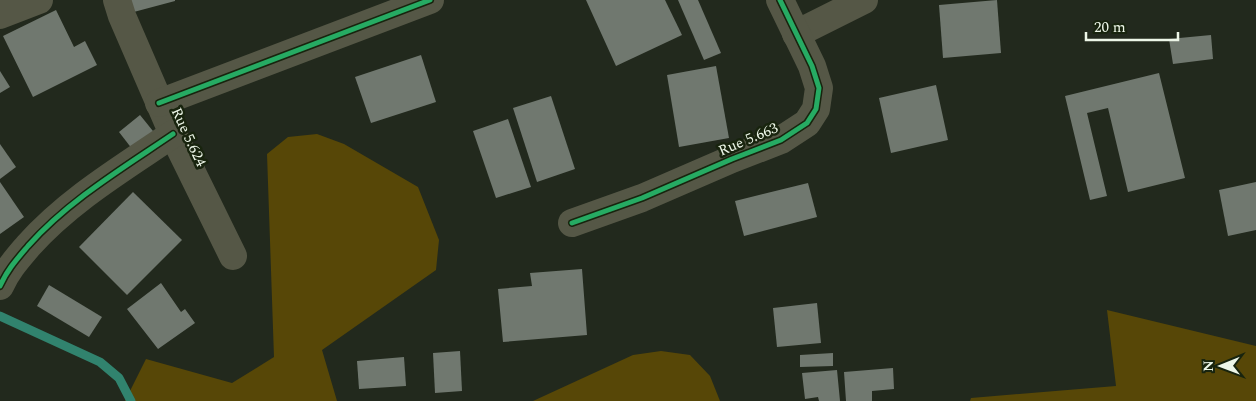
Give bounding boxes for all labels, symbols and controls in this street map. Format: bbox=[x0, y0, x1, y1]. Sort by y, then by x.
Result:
scale bar bbox=[1086, 10, 1178, 42]
text: 20 m bbox=[1094, 16, 1126, 39]
street label: Rue 5.624 bbox=[165, 104, 213, 171]
street label: Rue 5.663 bbox=[715, 116, 782, 162]
north arrow bbox=[1196, 341, 1246, 391]
text: N bbox=[1198, 360, 1219, 372]

